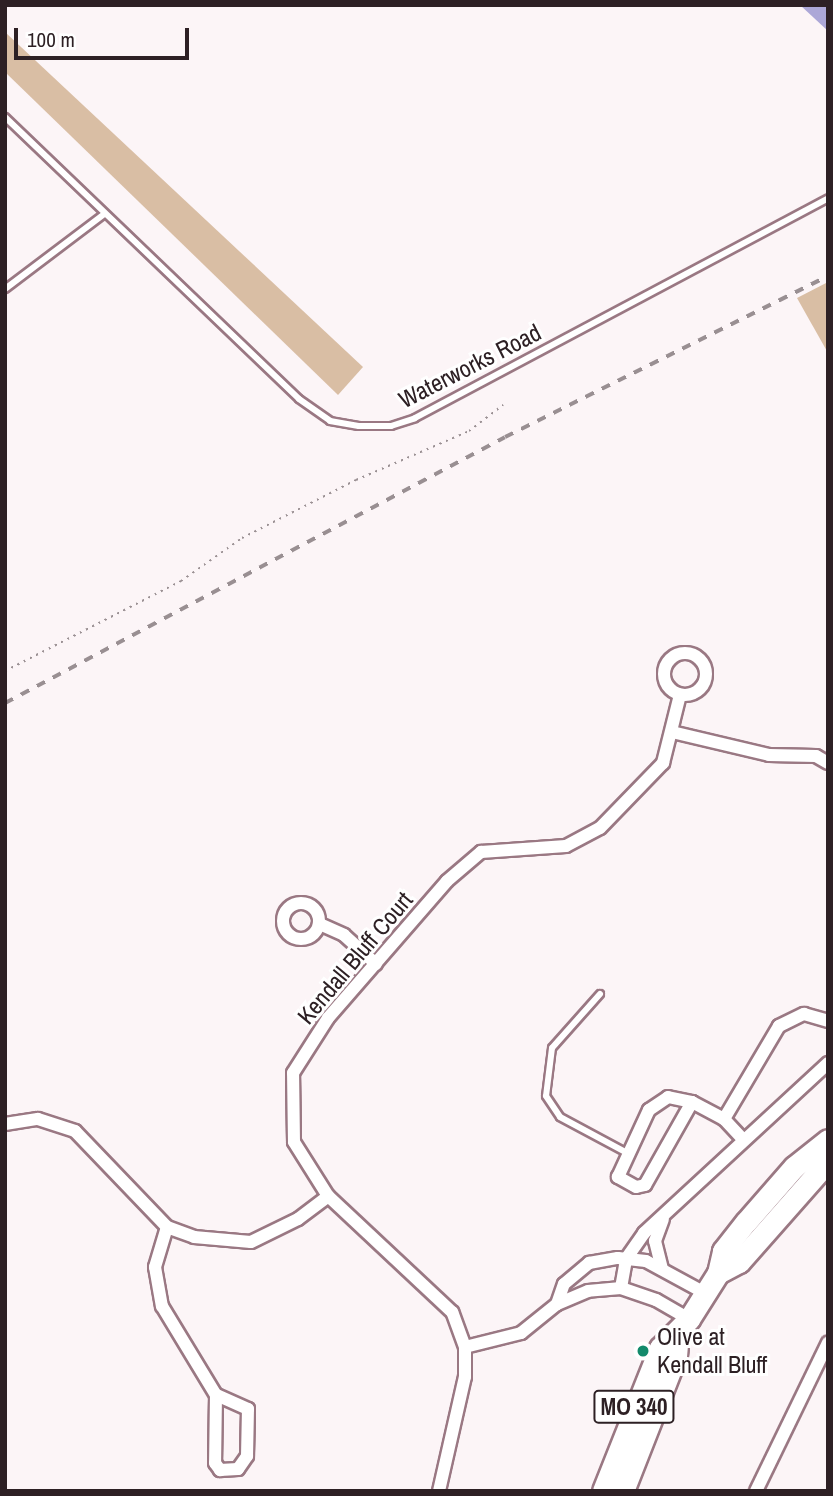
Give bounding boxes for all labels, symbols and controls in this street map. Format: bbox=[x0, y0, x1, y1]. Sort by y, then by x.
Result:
scale bar bbox=[18, 14, 192, 58]
text: 100 m bbox=[27, 25, 75, 54]
street label: Waterworks Road bbox=[394, 318, 546, 414]
street label: Kendall Bluff Court bbox=[291, 886, 419, 1030]
place label: Olive at Kendall Bluff bbox=[657, 1323, 767, 1379]
marker: Olive at Kendall Bluff bbox=[635, 1343, 651, 1359]
road number: MO 340 bbox=[592, 1388, 676, 1426]

